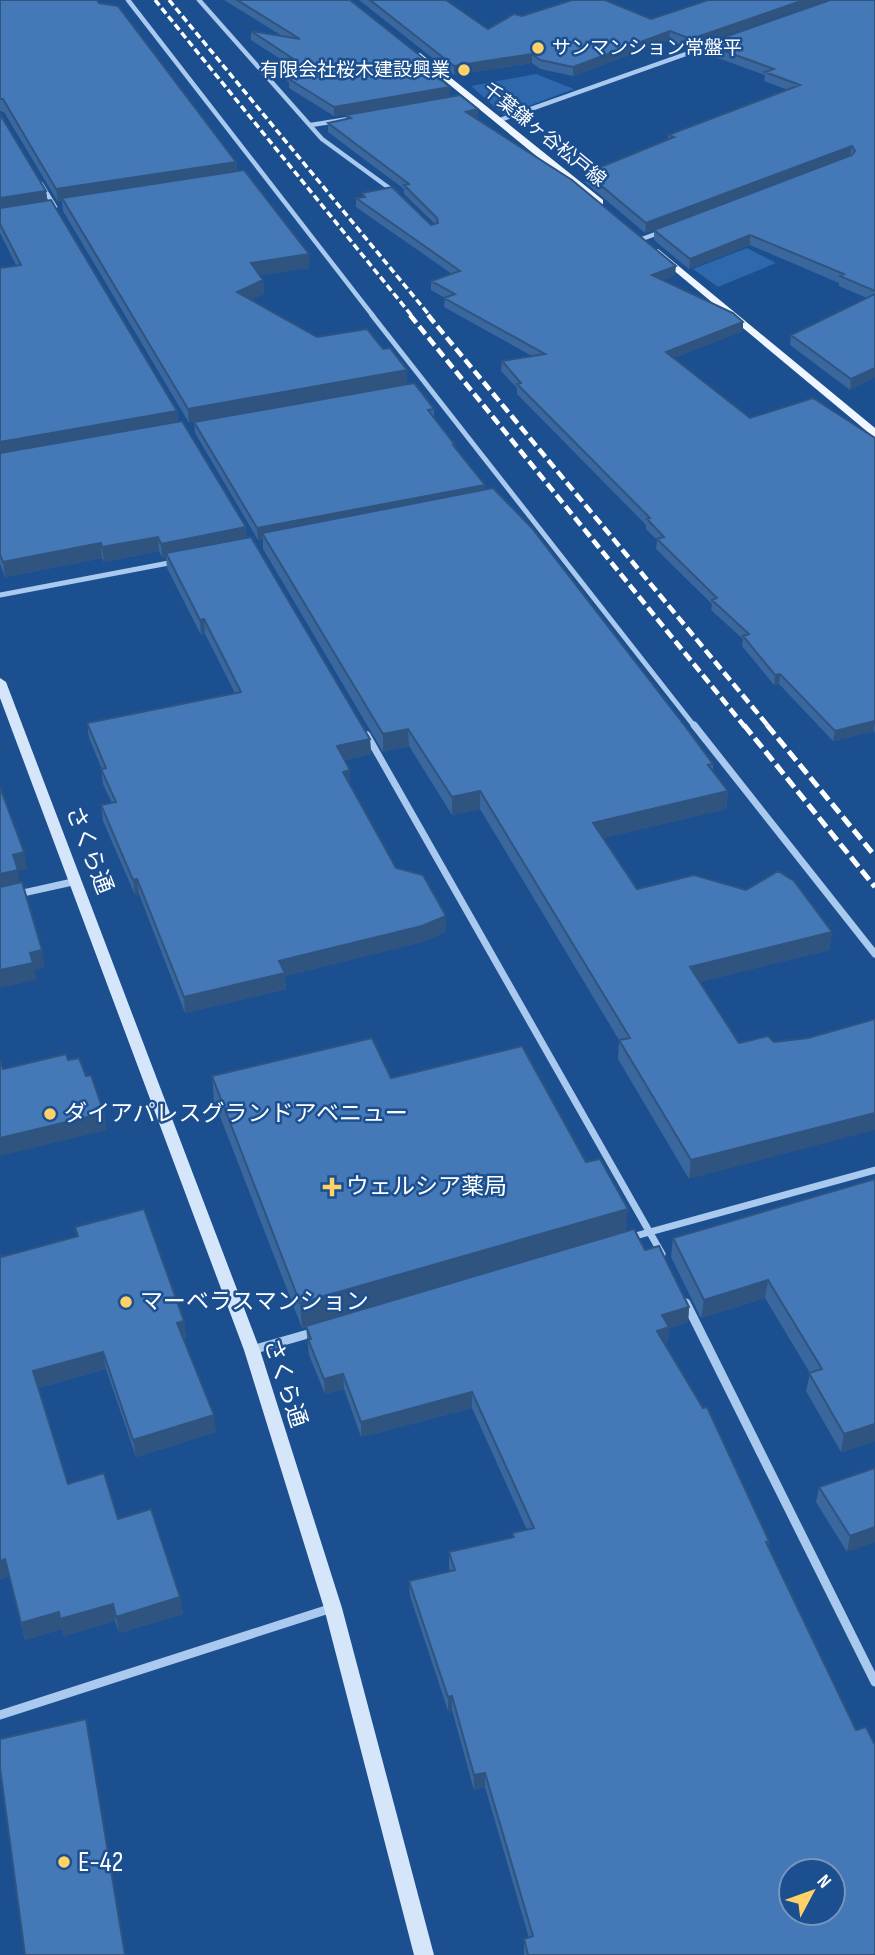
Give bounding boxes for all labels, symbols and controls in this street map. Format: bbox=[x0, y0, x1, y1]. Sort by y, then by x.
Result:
place label: サンマンション常盤平 bbox=[552, 37, 742, 60]
marker: サンマンション常盤平 bbox=[530, 40, 546, 56]
place label: 有限会社桜木建設興業 bbox=[260, 59, 450, 82]
marker: 有限会社桜木建設興業 bbox=[456, 62, 472, 78]
street label: 千葉鎌ヶ谷松戸線 bbox=[478, 78, 610, 192]
street label: さくら通 bbox=[59, 802, 119, 898]
place label: ダイアパレスグランドアベニュー bbox=[64, 1100, 408, 1128]
marker: ダイアパレスグランドアベニュー bbox=[42, 1106, 58, 1122]
place label: ウェルシア薬局 bbox=[346, 1173, 507, 1201]
marker: ウェルシア薬局 bbox=[324, 1179, 340, 1195]
place label: マーベラスマンション bbox=[140, 1288, 369, 1316]
marker: マーベラスマンション bbox=[118, 1294, 134, 1310]
street label: さくら通 bbox=[257, 1335, 313, 1431]
place label: E-42 bbox=[78, 1846, 123, 1879]
marker: E-42 bbox=[56, 1854, 72, 1870]
north arrow bbox=[777, 1857, 847, 1927]
text: N bbox=[812, 1870, 836, 1893]

